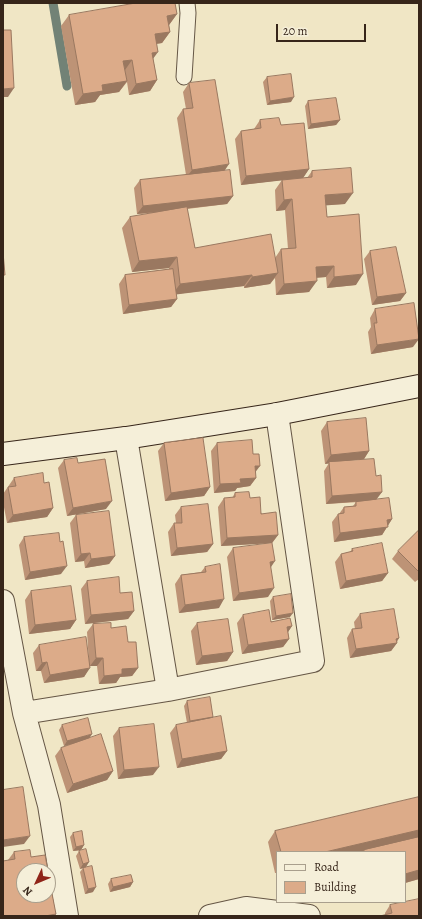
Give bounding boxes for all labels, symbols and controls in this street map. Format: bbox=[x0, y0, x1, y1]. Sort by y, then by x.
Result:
scale bar bbox=[278, 16, 368, 42]
text: 20 m bbox=[283, 23, 307, 39]
legend bbox=[276, 851, 406, 903]
text: Road bbox=[314, 859, 339, 875]
north arrow bbox=[16, 863, 56, 903]
text: Building bbox=[314, 879, 356, 895]
text: N bbox=[20, 883, 36, 899]

